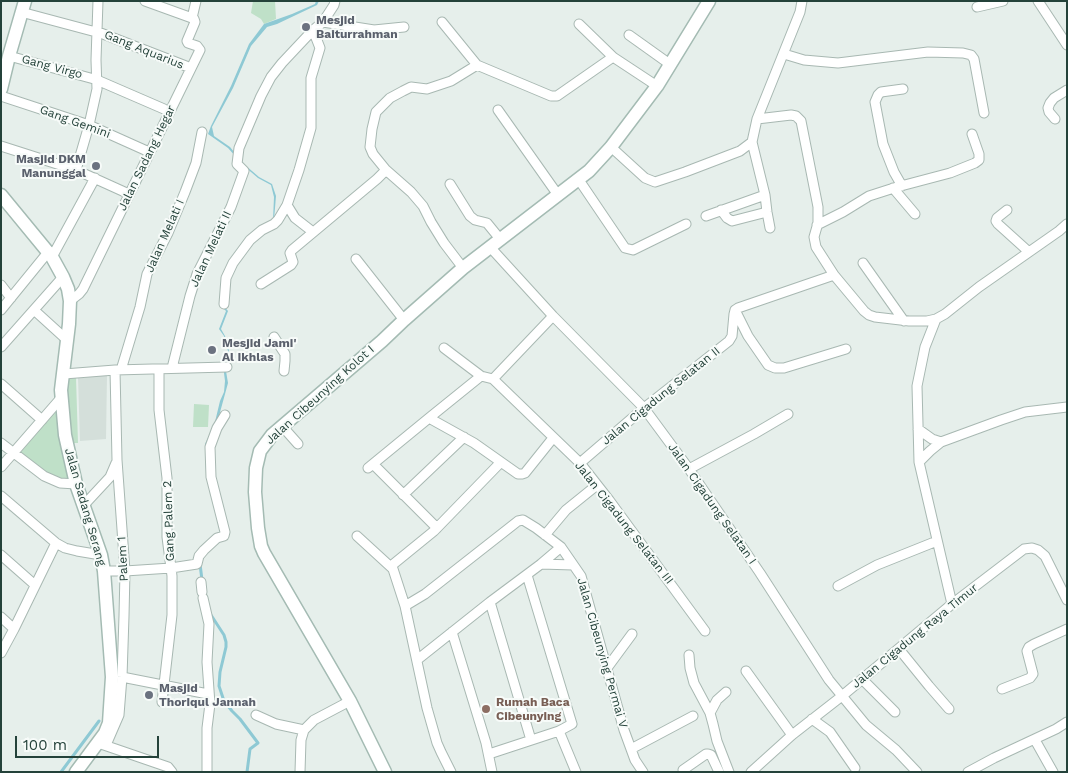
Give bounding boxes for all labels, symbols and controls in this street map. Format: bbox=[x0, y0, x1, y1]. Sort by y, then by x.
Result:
place label: Mesjid Baiturrahman bbox=[316, 13, 398, 41]
marker: Mesjid Baiturrahman bbox=[300, 21, 312, 33]
street label: Gang Aquarius bbox=[102, 27, 186, 73]
street label: Gang Virgo bbox=[20, 52, 84, 82]
street label: Gang Gemini bbox=[38, 103, 112, 141]
street label: Jalan Sadang Hegar bbox=[115, 103, 179, 213]
place label: Masjid DKM Manunggal bbox=[16, 152, 86, 180]
marker: Masjid DKM Manunggal bbox=[90, 160, 102, 172]
street label: Jalan Melati I bbox=[142, 197, 188, 275]
street label: Jalan Melati II bbox=[187, 209, 235, 289]
place label: Mesjid Jami' Al Ikhlas bbox=[222, 336, 296, 364]
street label: Jalan Cibeunying Kolot I bbox=[263, 342, 377, 448]
marker: Mesjid Jami' Al Ikhlas bbox=[206, 344, 218, 356]
street label: Jalan Cigadung Selatan II bbox=[599, 344, 723, 448]
street label: Jalan Cigadung Selatan I bbox=[665, 441, 759, 567]
street label: Jalan Sadang Serang bbox=[61, 446, 109, 568]
street label: Jalan Cigadung Selatan III bbox=[572, 459, 676, 587]
street label: Gang Palem 2 bbox=[160, 480, 178, 562]
street label: Palem 1 bbox=[115, 536, 131, 582]
street label: Jalan Cibeunying Permai V bbox=[574, 576, 630, 730]
street label: Jalan Cigadung Raya Timur bbox=[849, 581, 981, 691]
place label: Masjid Thoriqul Jannah bbox=[159, 681, 256, 709]
marker: Masjid Thoriqul Jannah bbox=[143, 689, 155, 701]
place label: Rumah Baca Cibeunying bbox=[496, 695, 570, 723]
marker: Rumah Baca Cibeunying bbox=[480, 703, 492, 715]
scale bar bbox=[18, 726, 161, 758]
text: 100 m bbox=[23, 736, 67, 754]

